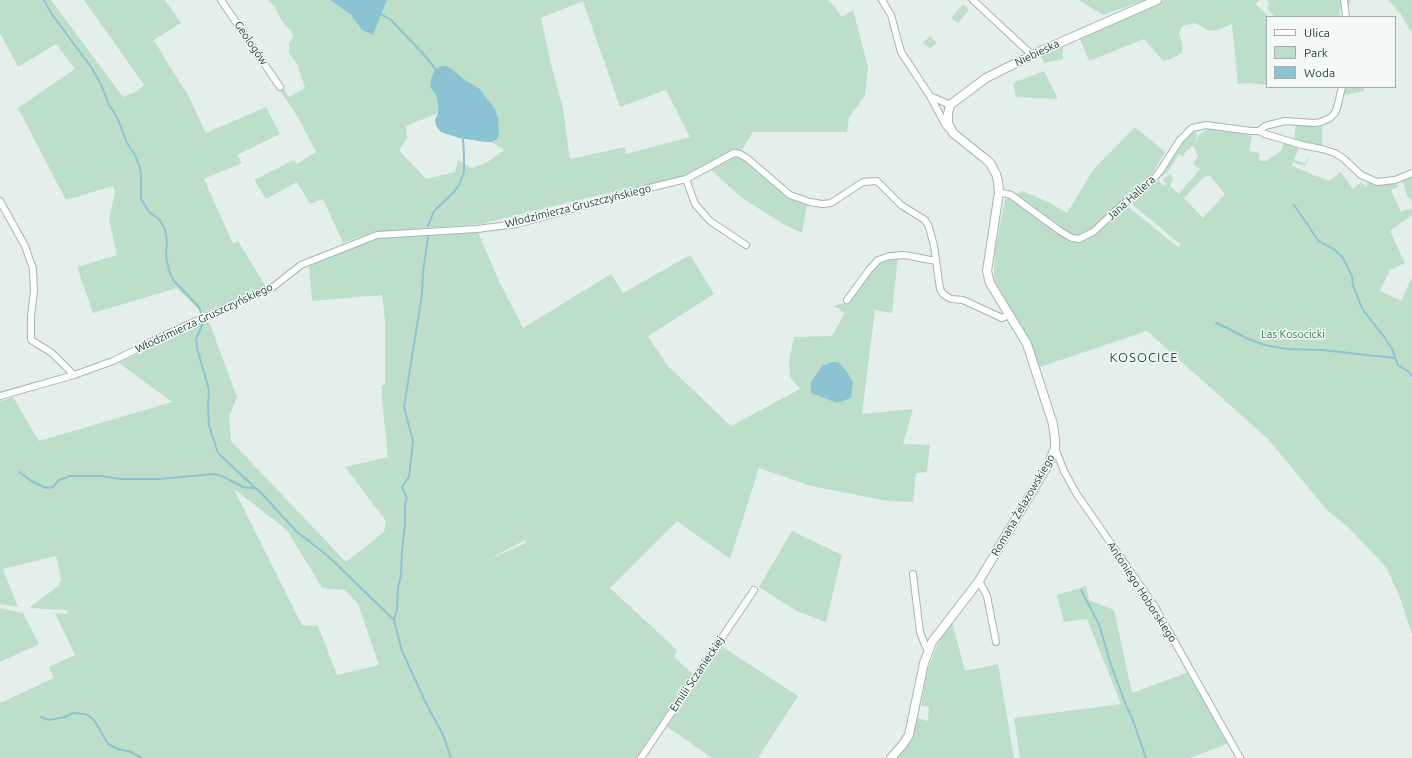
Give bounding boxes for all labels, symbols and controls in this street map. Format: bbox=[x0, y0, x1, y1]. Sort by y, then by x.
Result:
legend bbox=[1266, 16, 1396, 88]
street label: Geologów bbox=[231, 18, 271, 68]
text: Ulica bbox=[1304, 26, 1330, 39]
street label: Niebieska bbox=[1013, 37, 1061, 69]
text: Park bbox=[1304, 46, 1328, 59]
text: Woda bbox=[1304, 66, 1335, 79]
street label: Jana Hallera bbox=[1104, 173, 1158, 223]
street label: Włodzimierza Gruszczyńskiego bbox=[503, 181, 653, 231]
street label: Włodzimierza Gruszczyńskiego bbox=[133, 280, 275, 356]
park label: Las Kosocicki bbox=[1261, 327, 1325, 341]
district label: KOSOCICE bbox=[1109, 350, 1179, 366]
street label: Romana Żelazowskiego bbox=[988, 452, 1058, 558]
street label: Antoniego Hoborskiego bbox=[1104, 539, 1180, 645]
street label: Emilii Sczanieckiej bbox=[667, 634, 727, 714]

